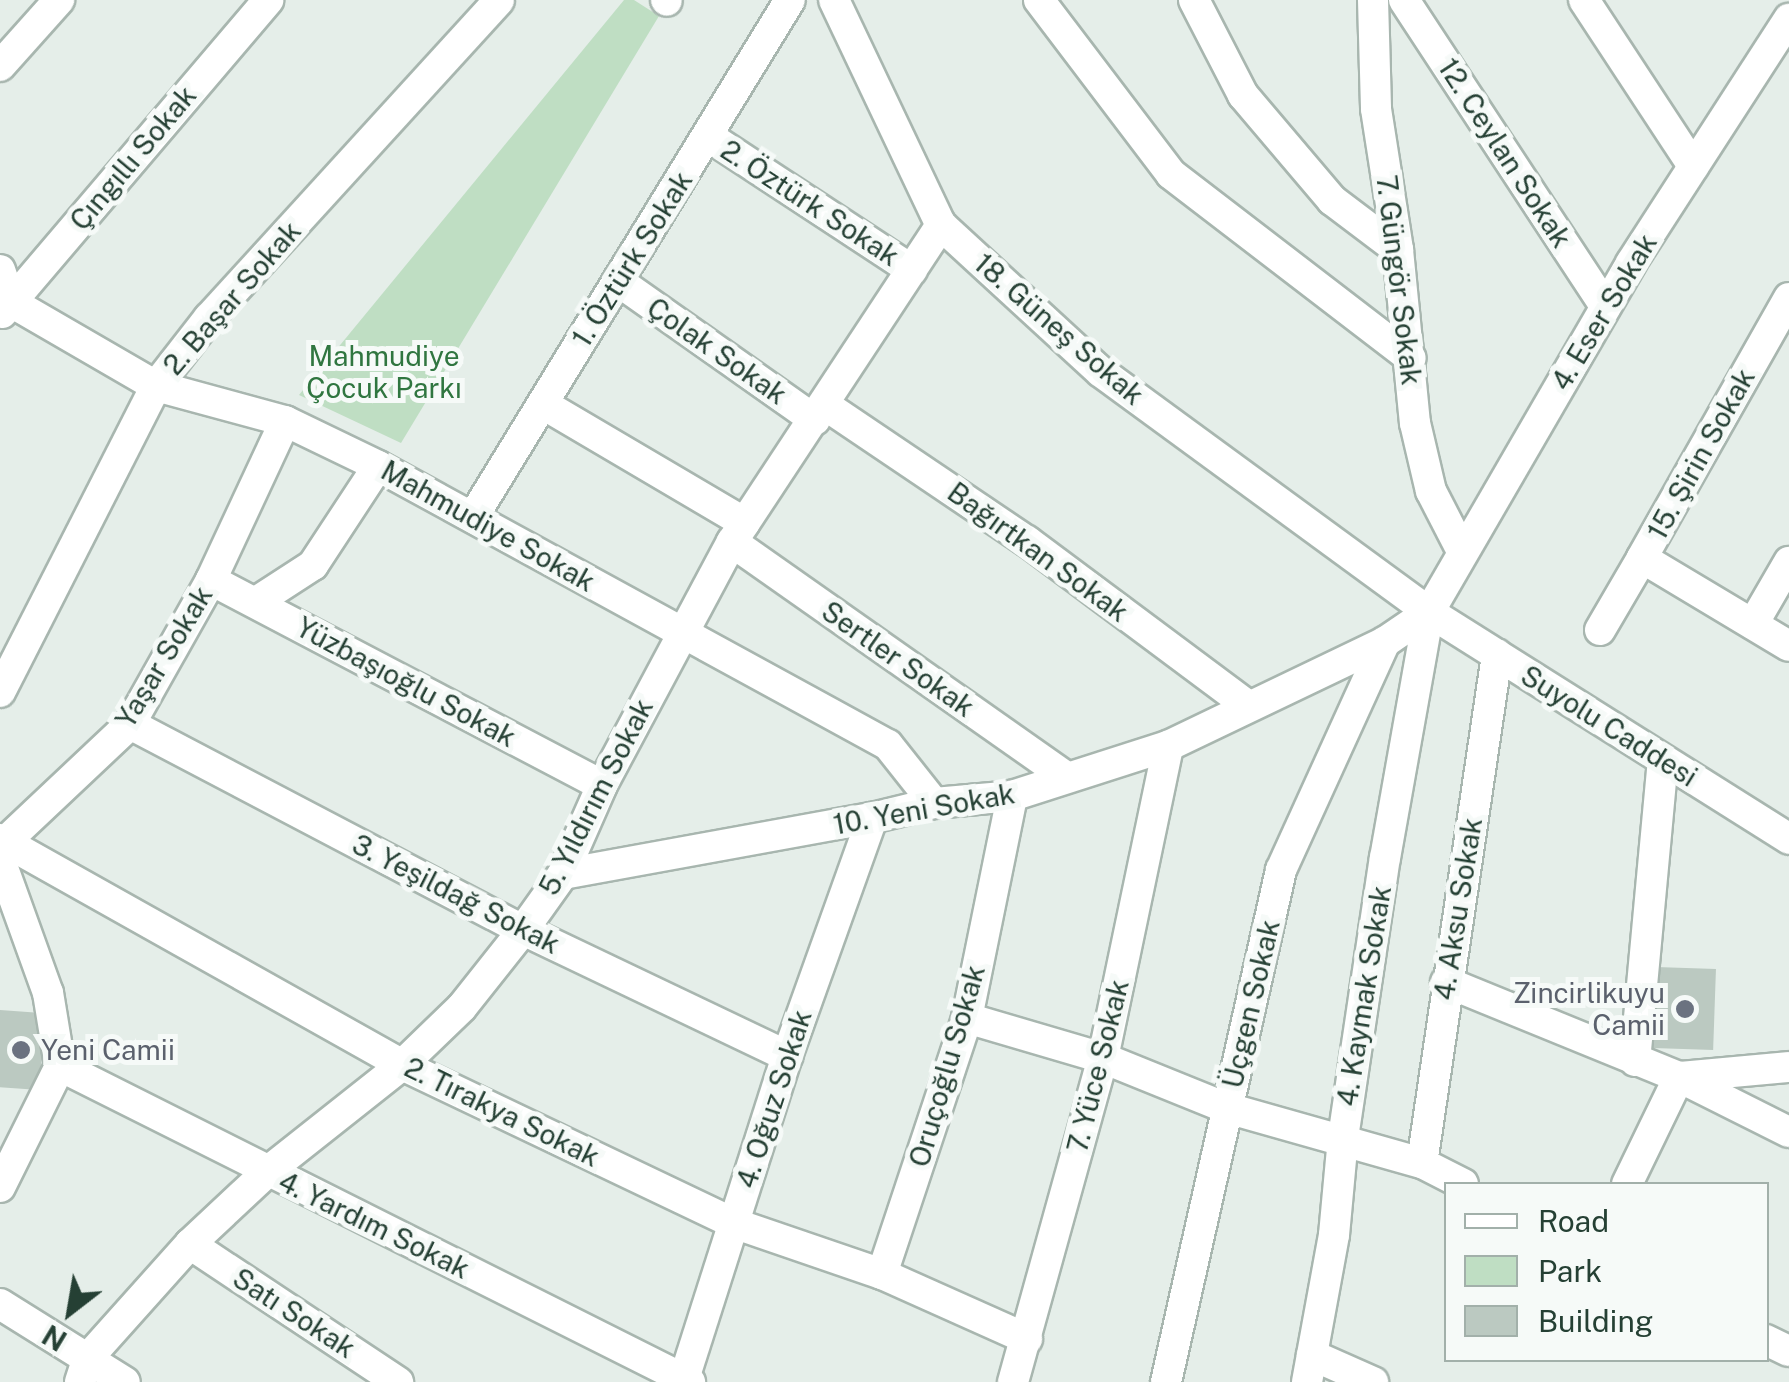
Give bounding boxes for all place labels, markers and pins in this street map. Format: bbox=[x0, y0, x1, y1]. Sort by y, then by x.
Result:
place label: Zincirlikuyu Camii bbox=[1513, 976, 1665, 1042]
marker: Zincirlikuyu Camii bbox=[1674, 998, 1696, 1020]
place label: Yeni Camii bbox=[41, 1033, 175, 1067]
marker: Yeni Camii bbox=[10, 1039, 32, 1061]

